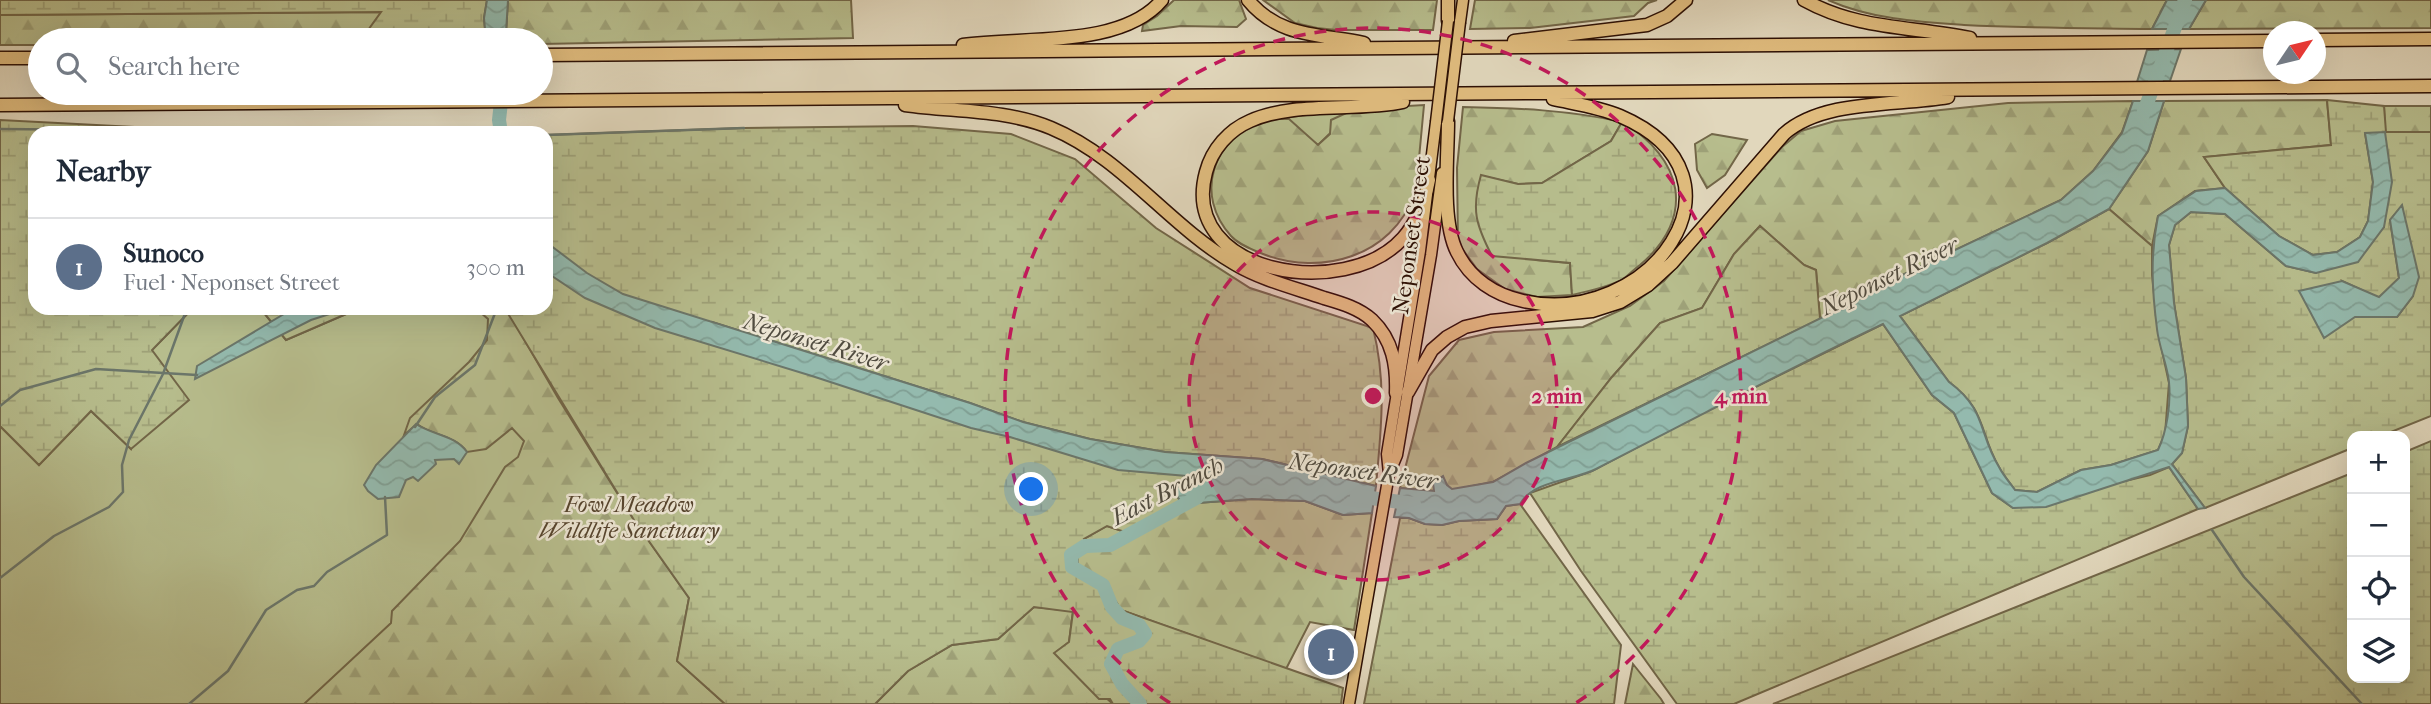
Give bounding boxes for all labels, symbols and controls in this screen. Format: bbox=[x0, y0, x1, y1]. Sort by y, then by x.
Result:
north arrow bbox=[2263, 21, 2326, 84]
search box bbox=[28, 28, 553, 105]
icon: search bbox=[52, 48, 90, 86]
text: Search here bbox=[108, 51, 240, 82]
text: Nearby bbox=[56, 154, 151, 189]
street label: Neponset Street bbox=[1387, 154, 1436, 316]
water label: Neponset River bbox=[1815, 230, 1965, 322]
text: Sunoco bbox=[123, 238, 204, 269]
text: 1 bbox=[75, 254, 83, 281]
text: 300 m bbox=[466, 254, 525, 281]
text: Fuel · Neponset Street bbox=[123, 269, 340, 296]
water label: Neponset River bbox=[739, 306, 894, 378]
centre of rings bbox=[1361, 384, 1385, 408]
text: 2 min bbox=[1531, 384, 1583, 408]
text: 4 min bbox=[1714, 384, 1768, 409]
map controls bbox=[2347, 431, 2410, 683]
button: + bbox=[2347, 431, 2410, 494]
water label: Neponset River bbox=[1286, 447, 1441, 496]
water label: East Branch bbox=[1104, 451, 1228, 532]
your location bbox=[1014, 472, 1048, 506]
park label: Fowl Meadow Wildlife Sanctuary bbox=[539, 491, 720, 544]
button: − bbox=[2347, 494, 2410, 557]
button: locate bbox=[2347, 557, 2410, 620]
button: layers bbox=[2347, 620, 2410, 683]
pin: 1 bbox=[1308, 626, 1354, 678]

